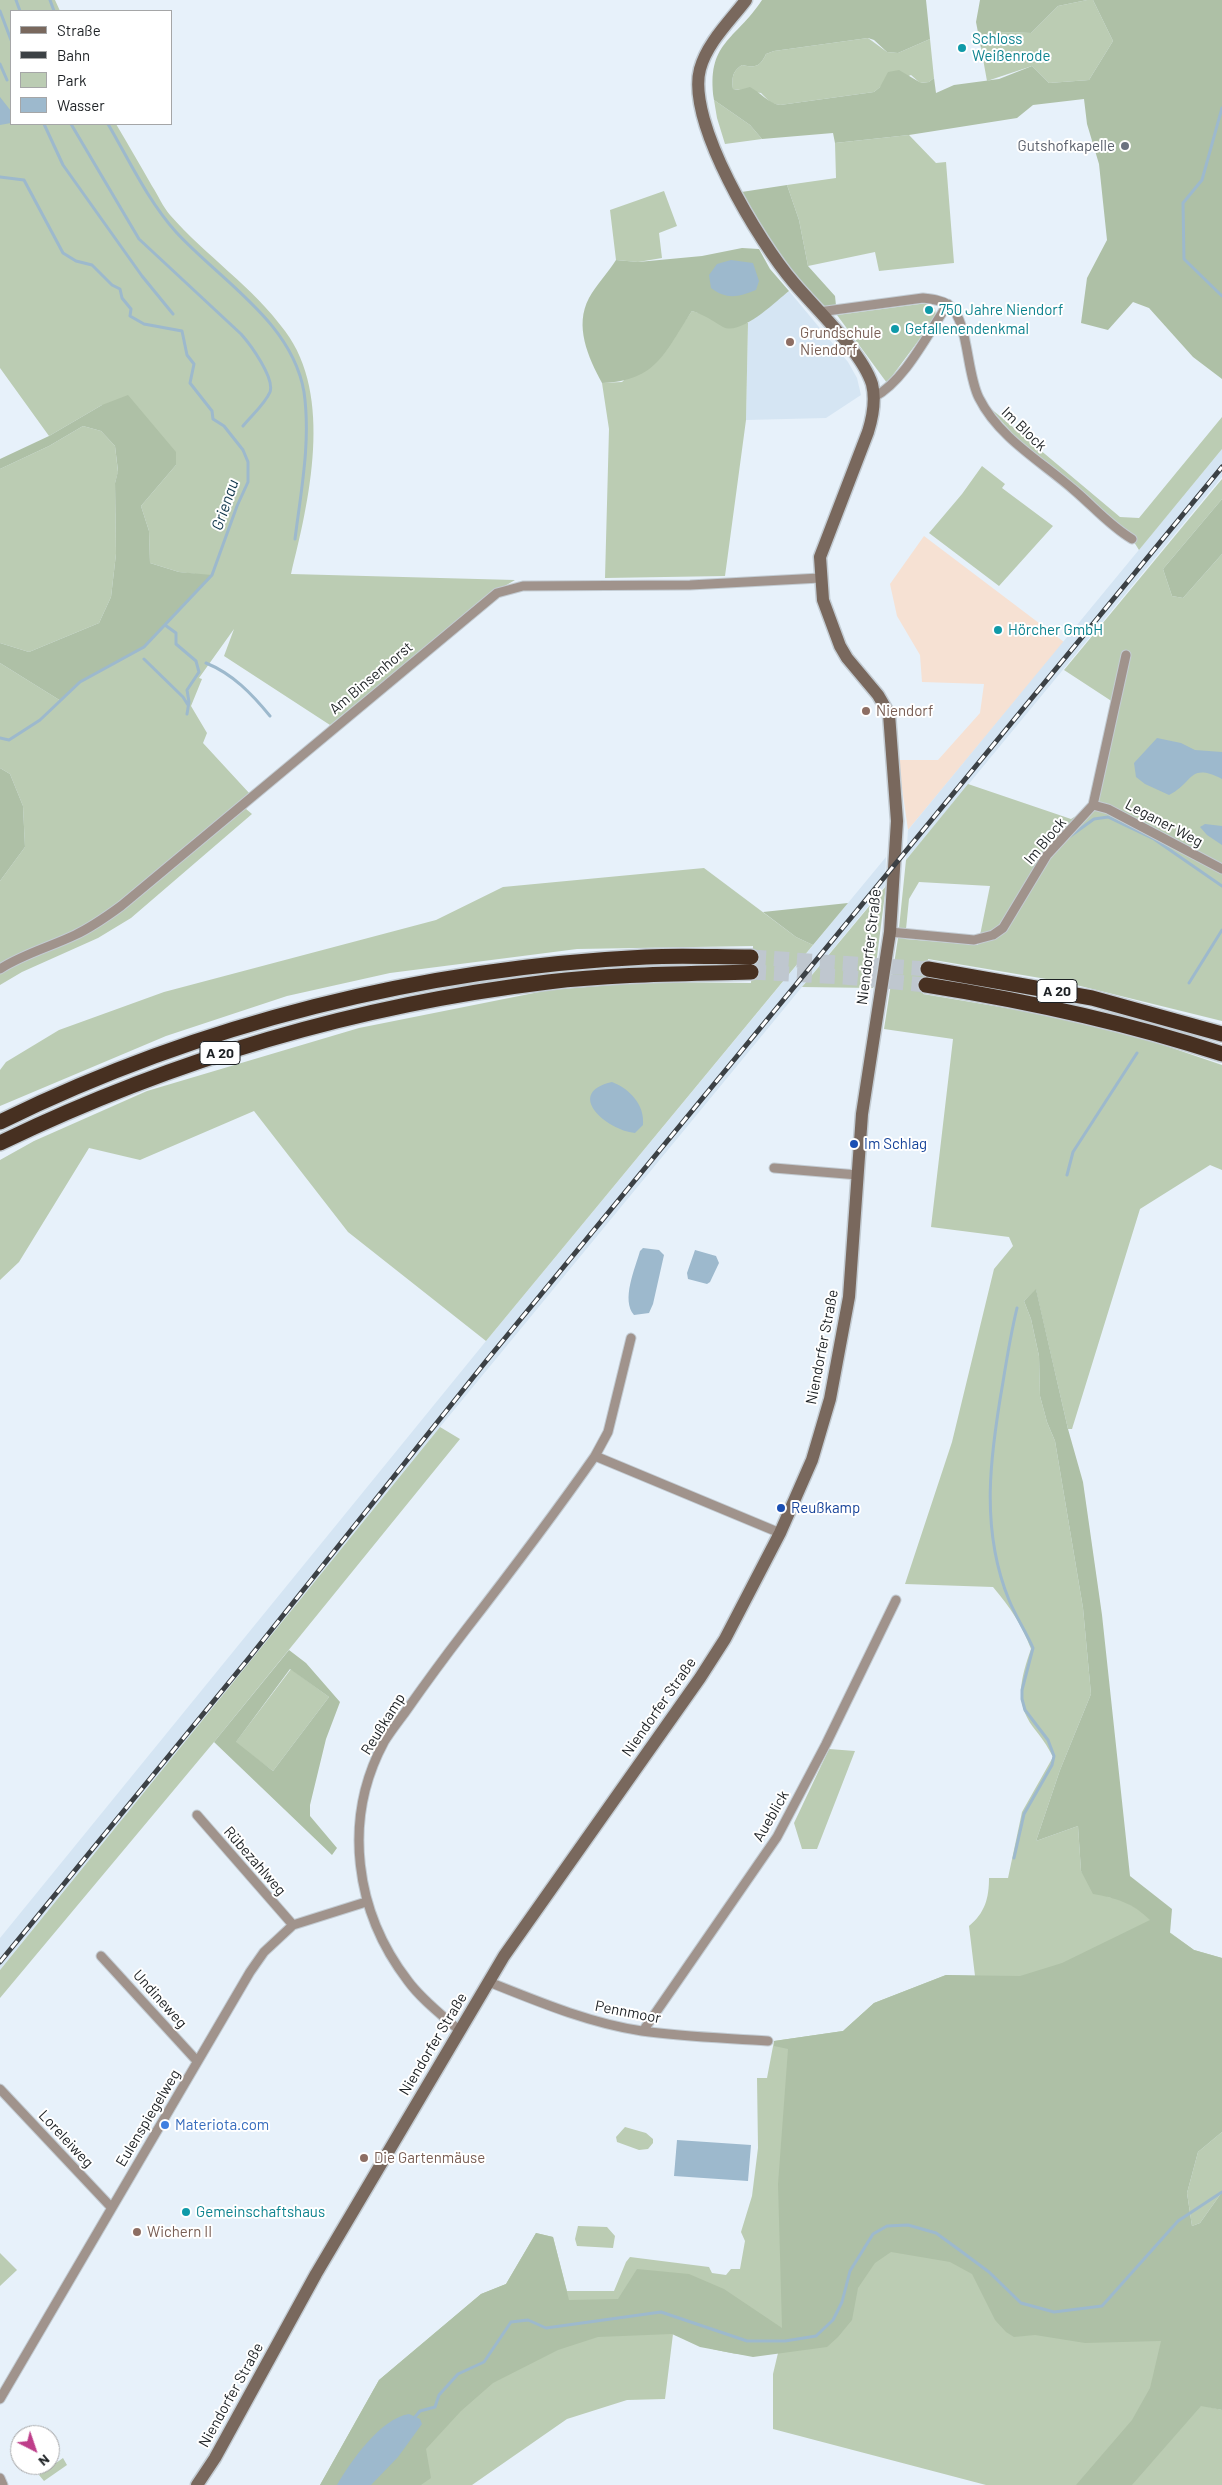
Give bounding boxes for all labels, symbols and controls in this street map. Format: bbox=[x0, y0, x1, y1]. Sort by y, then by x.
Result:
legend bbox=[10, 10, 172, 125]
text: Straße bbox=[57, 21, 101, 39]
place label: Schloss Weißenrode bbox=[972, 30, 1050, 65]
marker: Schloss Weißenrode bbox=[956, 42, 968, 54]
text: Bahn bbox=[57, 46, 90, 64]
text: Park bbox=[57, 71, 86, 89]
text: Wasser bbox=[57, 96, 105, 114]
place label: Gutshofkapelle bbox=[1018, 137, 1115, 155]
marker: Gutshofkapelle bbox=[1119, 140, 1131, 152]
place label: 750 Jahre Niendorf bbox=[939, 301, 1063, 319]
marker: 750 Jahre Niendorf bbox=[923, 304, 935, 316]
place label: Gefallenendenkmal bbox=[905, 320, 1029, 338]
marker: Gefallenendenkmal bbox=[889, 323, 901, 335]
place label: Grundschule Niendorf bbox=[800, 324, 881, 359]
marker: Grundschule Niendorf bbox=[784, 336, 796, 348]
street label: Im Block bbox=[998, 403, 1050, 455]
water label: Grienau bbox=[207, 477, 243, 533]
place label: Hörcher GmbH bbox=[1008, 621, 1103, 639]
marker: Hörcher GmbH bbox=[992, 624, 1004, 636]
street label: Am Binsenhorst bbox=[326, 638, 416, 718]
place label: Niendorf bbox=[876, 702, 933, 720]
marker: Niendorf bbox=[860, 705, 872, 717]
street label: Leganer Weg bbox=[1122, 795, 1206, 851]
street label: Im Block bbox=[1020, 814, 1070, 868]
street label: Niendorfer Straße bbox=[853, 888, 885, 1006]
road number: A 20 bbox=[1037, 979, 1077, 1002]
road number: A 20 bbox=[200, 1042, 240, 1064]
place label: Im Schlag bbox=[864, 1135, 927, 1153]
marker: Im Schlag bbox=[848, 1138, 860, 1150]
street label: Niendorfer Straße bbox=[802, 1288, 842, 1406]
place label: Reußkamp bbox=[791, 1499, 860, 1517]
marker: Reußkamp bbox=[775, 1502, 787, 1514]
street label: Niendorfer Straße bbox=[618, 1654, 700, 1760]
street label: Reußkamp bbox=[357, 1690, 409, 1758]
street label: Aueblick bbox=[749, 1787, 793, 1845]
street label: Rübezahlweg bbox=[220, 1823, 290, 1899]
street label: Undineweg bbox=[129, 1966, 191, 2032]
street label: Niendorfer Straße bbox=[395, 1989, 471, 2099]
street label: Pennmoor bbox=[593, 1997, 663, 2027]
street label: Eulenspiegelweg bbox=[112, 2066, 184, 2170]
street label: Loreleiweg bbox=[35, 2107, 97, 2171]
place label: Materiota.com bbox=[175, 2116, 269, 2134]
marker: Materiota.com bbox=[159, 2119, 171, 2131]
place label: Die Gartenmäuse bbox=[374, 2149, 485, 2167]
marker: Die Gartenmäuse bbox=[358, 2152, 370, 2164]
place label: Gemeinschaftshaus bbox=[196, 2203, 325, 2221]
marker: Gemeinschaftshaus bbox=[180, 2206, 192, 2218]
place label: Wichern II bbox=[147, 2223, 212, 2241]
marker: Wichern II bbox=[131, 2226, 143, 2238]
street label: Niendorfer Straße bbox=[195, 2340, 267, 2450]
north arrow bbox=[10, 2425, 60, 2475]
text: N bbox=[35, 2451, 54, 2470]

